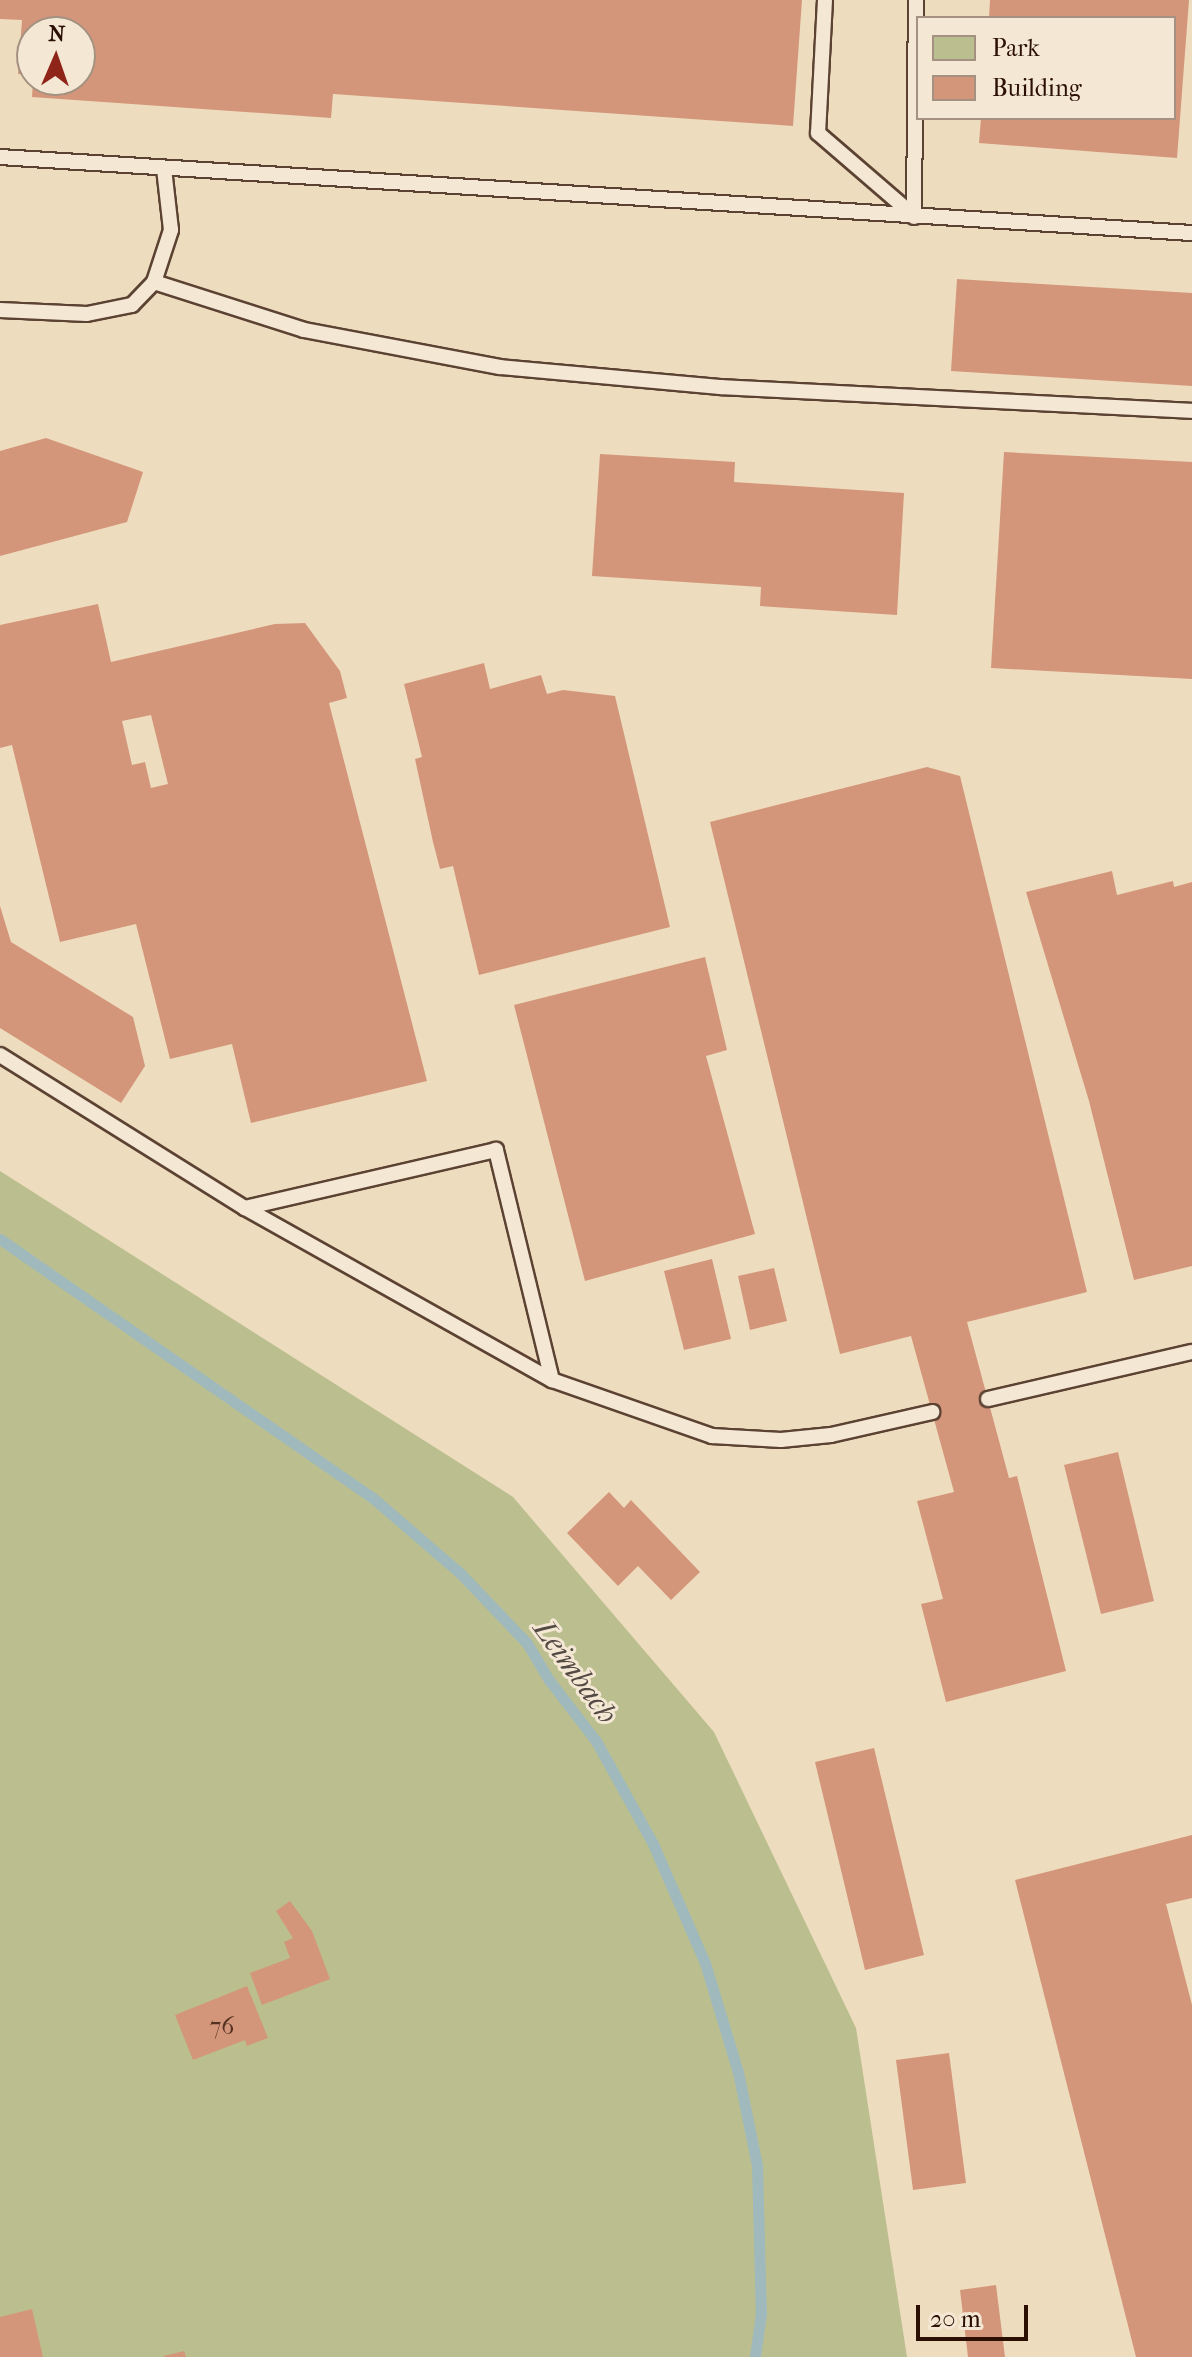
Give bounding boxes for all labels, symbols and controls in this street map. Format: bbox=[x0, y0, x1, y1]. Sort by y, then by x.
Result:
north arrow bbox=[16, 16, 96, 96]
legend bbox=[916, 16, 1176, 120]
text: N bbox=[48, 21, 66, 47]
text: Park bbox=[992, 34, 1040, 62]
text: Building bbox=[992, 74, 1082, 102]
water label: Leimbach bbox=[525, 1613, 625, 1731]
house number: 76 bbox=[210, 2013, 234, 2041]
scale bar bbox=[920, 2289, 1032, 2339]
text: 20 m bbox=[930, 2305, 981, 2333]

